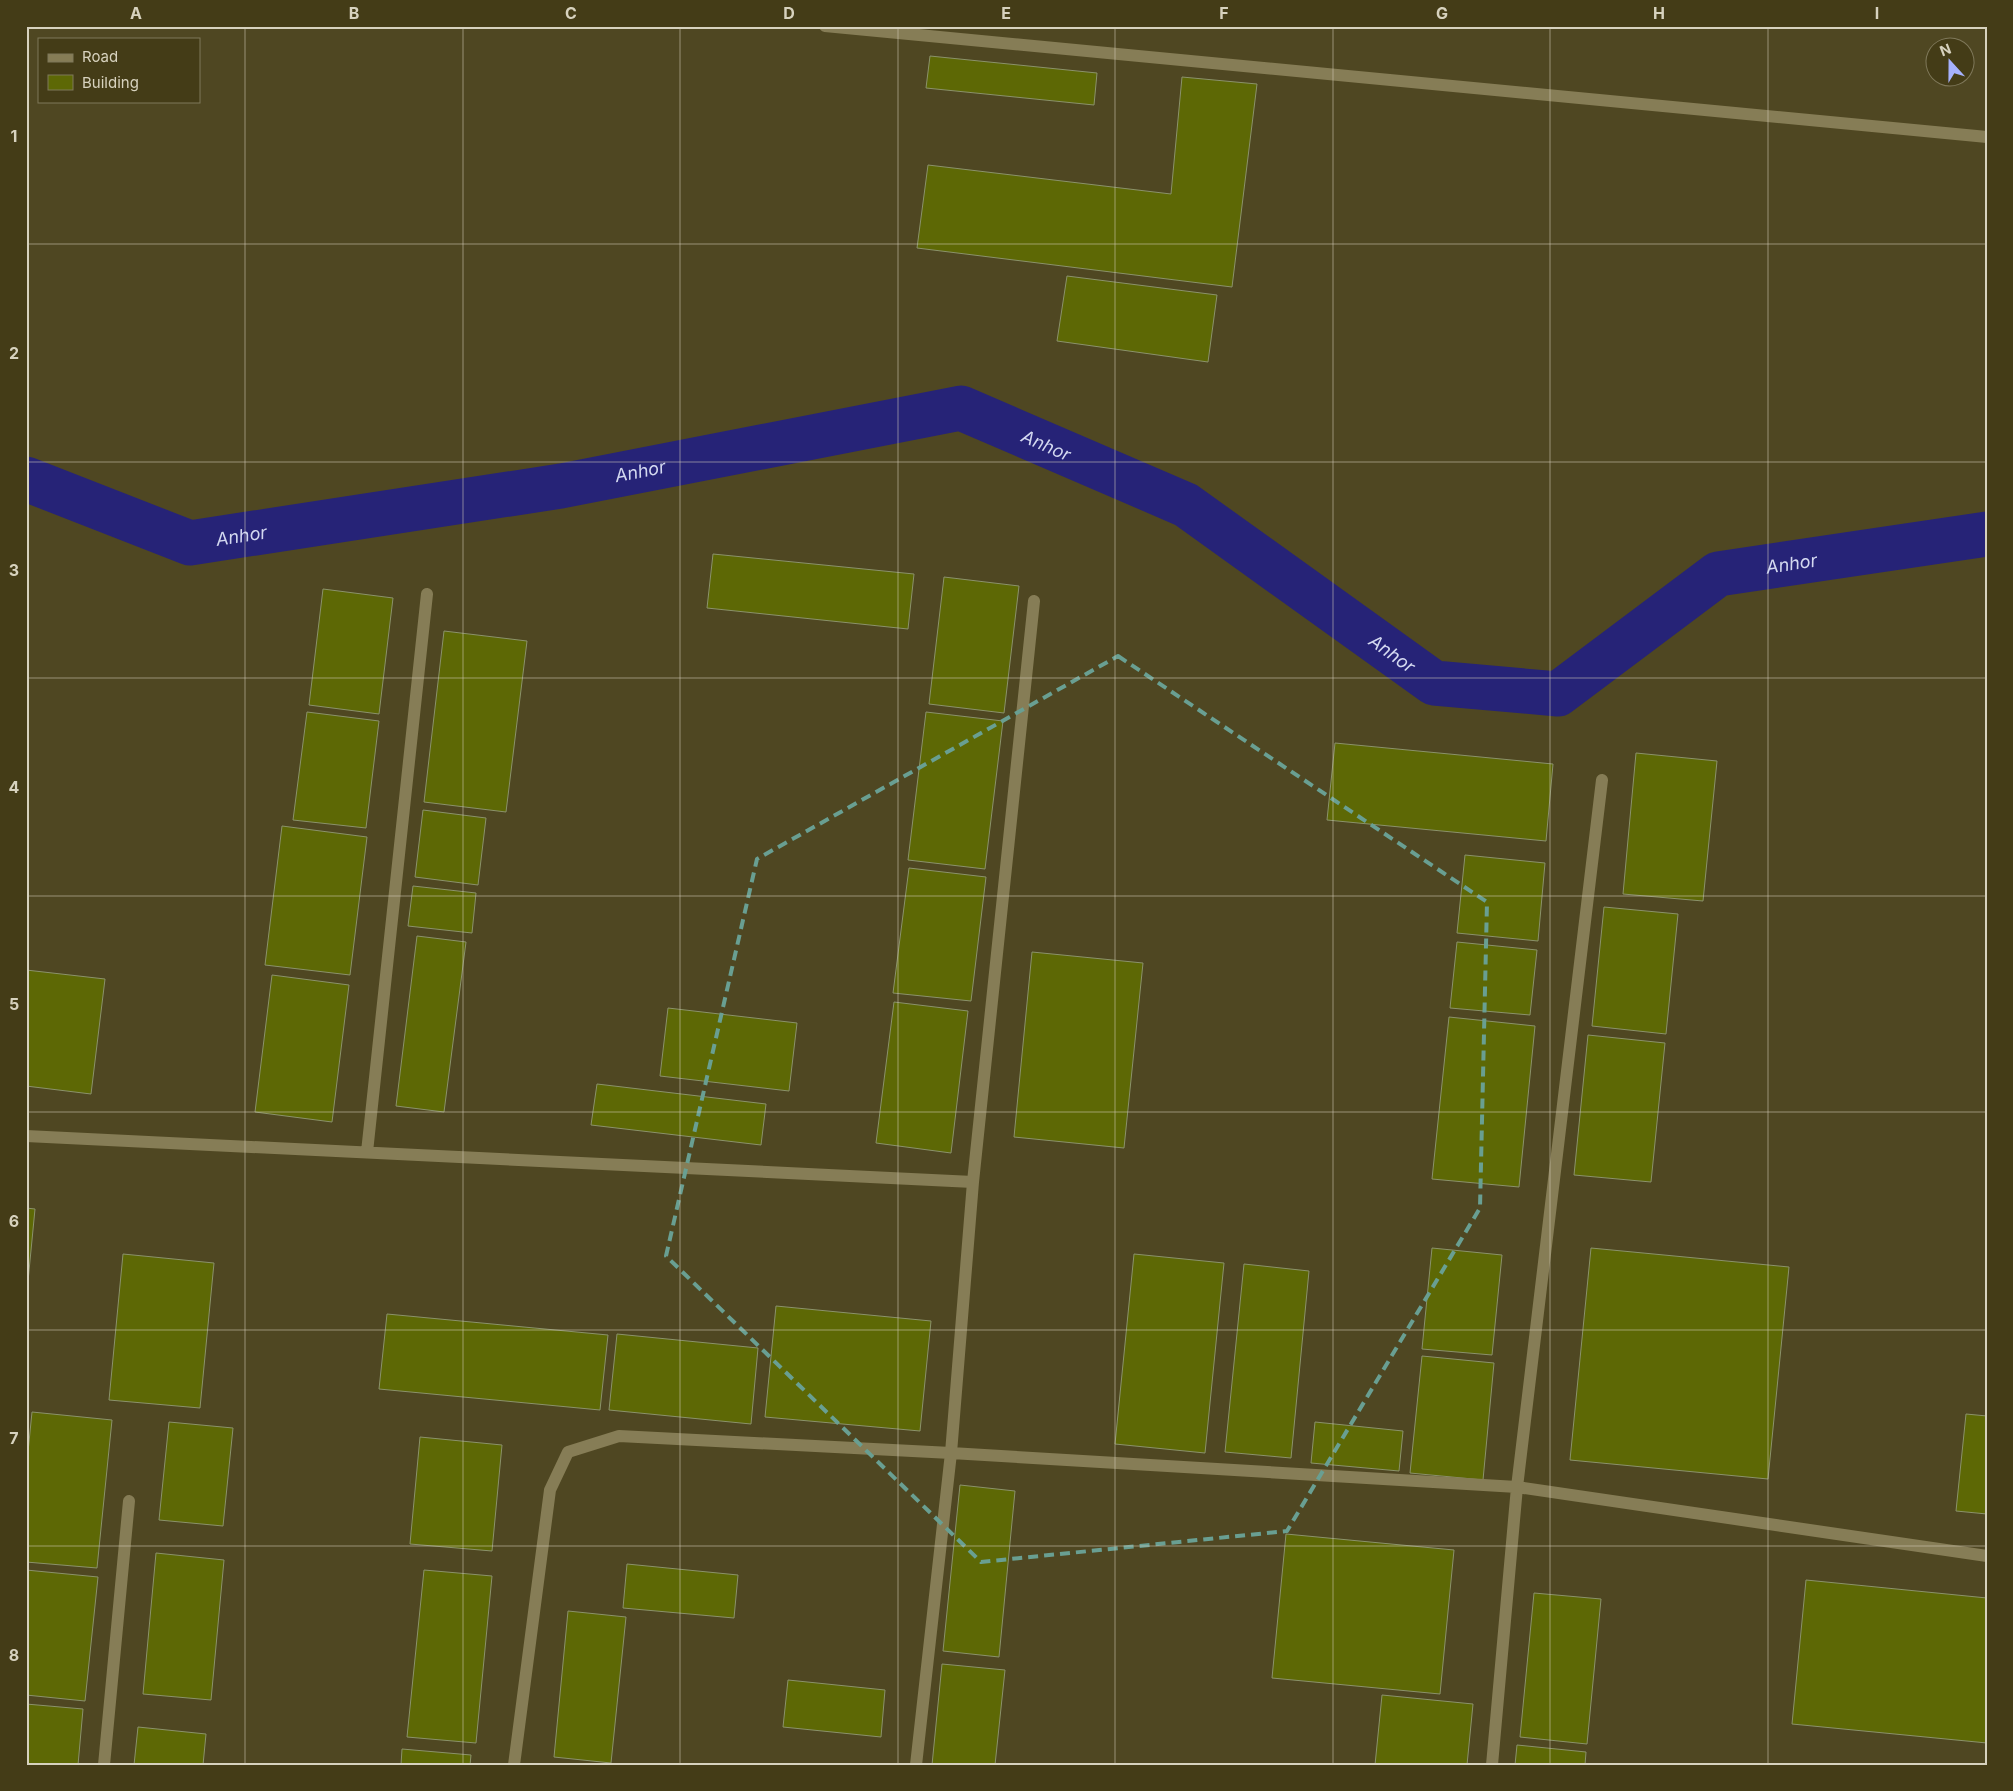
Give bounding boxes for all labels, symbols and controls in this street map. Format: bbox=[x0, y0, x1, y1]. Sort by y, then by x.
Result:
text: A bbox=[130, 3, 142, 23]
text: B bbox=[349, 3, 359, 23]
text: C bbox=[565, 3, 577, 23]
text: D bbox=[783, 3, 795, 23]
text: E bbox=[1001, 3, 1011, 23]
text: F bbox=[1219, 3, 1229, 23]
text: G bbox=[1436, 3, 1448, 23]
text: H bbox=[1653, 3, 1665, 23]
text: I bbox=[1875, 3, 1879, 23]
legend bbox=[38, 38, 200, 102]
north arrow bbox=[1926, 38, 1976, 88]
text: N bbox=[1937, 40, 1953, 59]
text: Road bbox=[82, 47, 118, 66]
text: Building bbox=[82, 73, 139, 92]
text: 1 bbox=[11, 126, 17, 146]
text: 2 bbox=[9, 343, 19, 363]
water label: Anhor bbox=[1018, 425, 1075, 465]
water label: Anhor bbox=[612, 455, 668, 486]
water label: Anhor bbox=[213, 521, 270, 550]
water label: Anhor bbox=[1764, 549, 1820, 577]
text: 3 bbox=[9, 560, 19, 580]
water label: Anhor bbox=[1365, 629, 1420, 677]
text: 4 bbox=[9, 777, 20, 797]
text: 5 bbox=[9, 994, 19, 1014]
text: 6 bbox=[9, 1211, 19, 1231]
text: 7 bbox=[9, 1428, 19, 1448]
text: 8 bbox=[9, 1645, 19, 1665]

